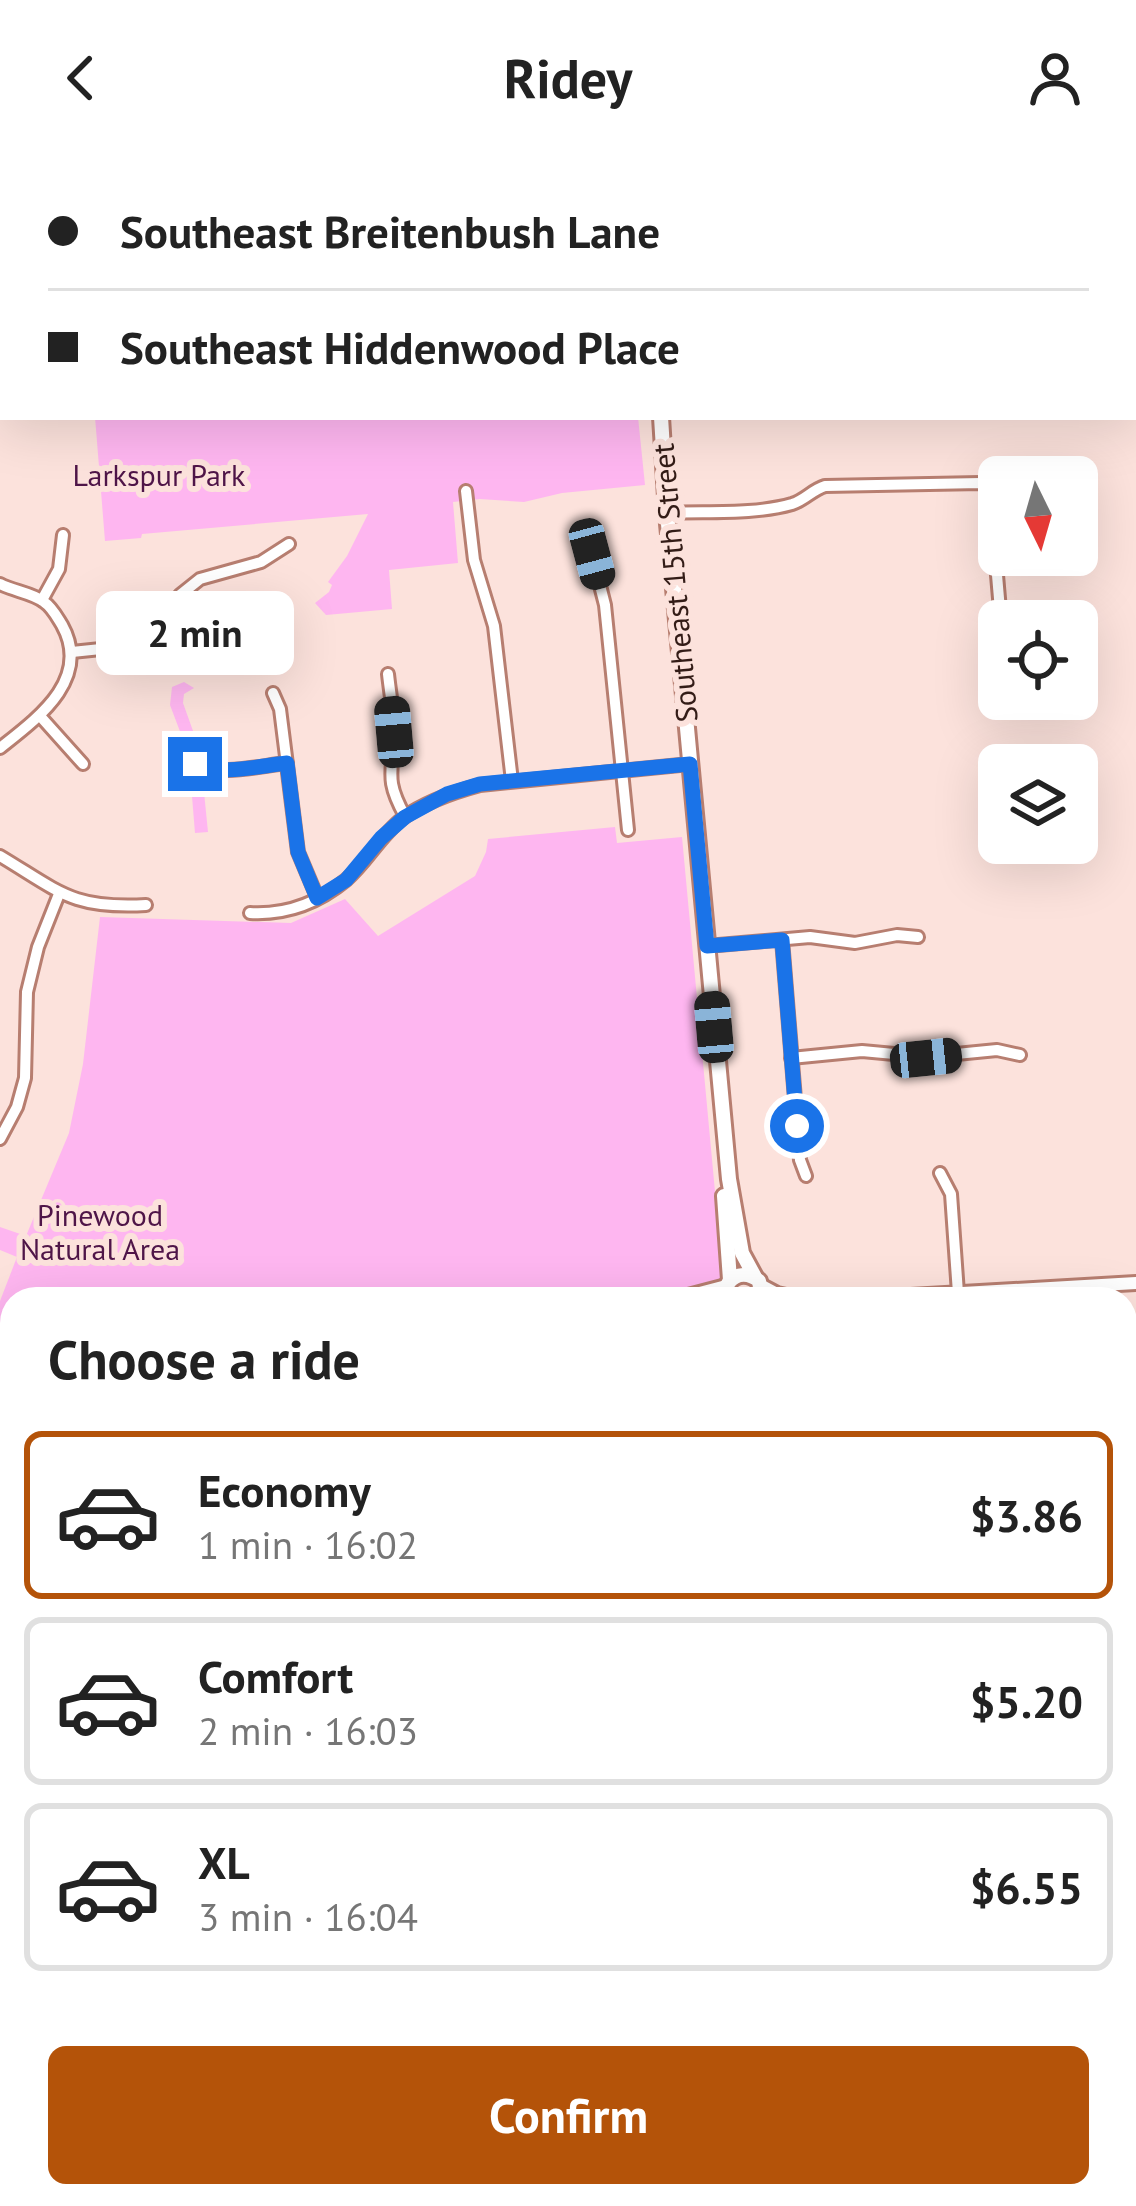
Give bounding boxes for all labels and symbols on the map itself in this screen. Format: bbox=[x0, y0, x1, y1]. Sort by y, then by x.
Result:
street label: Southeast 15th Street bbox=[642, 442, 706, 724]
park label: Larkspur Park bbox=[73, 455, 246, 494]
north arrow bbox=[978, 456, 1098, 576]
car bbox=[565, 515, 619, 593]
callout: 2 min bbox=[96, 590, 294, 674]
car bbox=[373, 695, 415, 769]
route end bbox=[168, 737, 222, 791]
car bbox=[693, 990, 735, 1064]
car bbox=[888, 1036, 964, 1080]
route start bbox=[770, 1099, 824, 1153]
park label: Pinewood Natural Area bbox=[20, 1195, 180, 1268]

